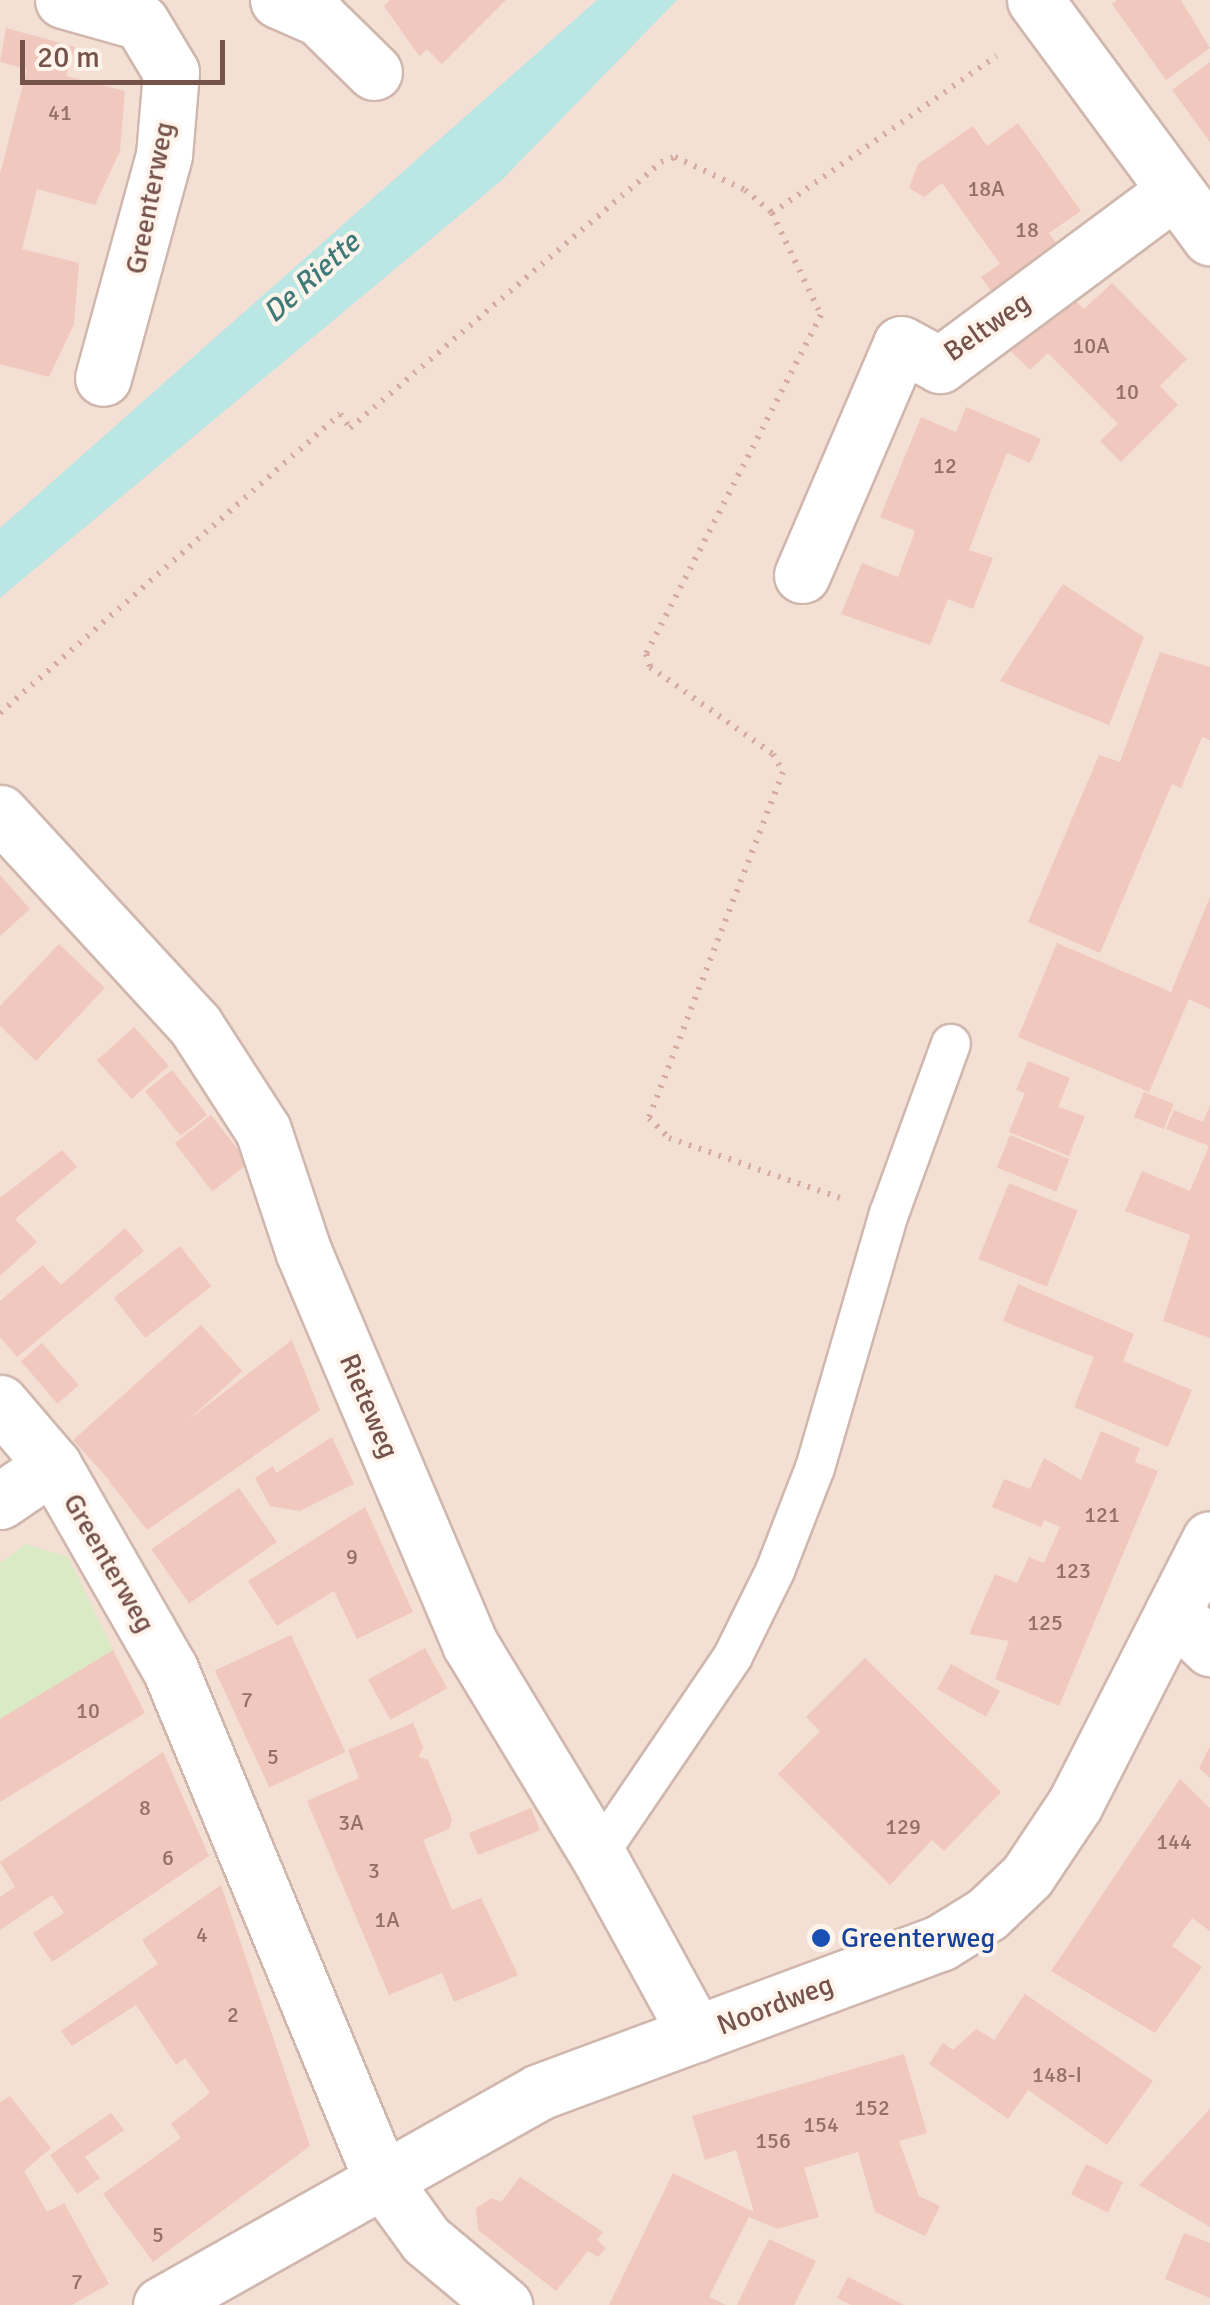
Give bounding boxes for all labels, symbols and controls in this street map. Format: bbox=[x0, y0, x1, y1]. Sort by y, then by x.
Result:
scale bar bbox=[25, 20, 230, 82]
text: 20 m bbox=[37, 39, 100, 76]
house number: 41 bbox=[48, 100, 72, 126]
street label: Greenterweg bbox=[119, 119, 181, 277]
house number: 18A bbox=[967, 176, 1005, 202]
house number: 18 bbox=[1015, 217, 1039, 243]
water label: De Riette bbox=[256, 225, 368, 331]
street label: Beltweg bbox=[937, 285, 1037, 369]
house number: 10A bbox=[1072, 333, 1110, 359]
house number: 10 bbox=[1115, 379, 1139, 405]
house number: 12 bbox=[933, 453, 957, 479]
street label: Rieteweg bbox=[332, 1349, 406, 1463]
street label: Greenterweg bbox=[56, 1488, 162, 1638]
house number: 121 bbox=[1084, 1502, 1120, 1528]
house number: 9 bbox=[346, 1544, 358, 1570]
house number: 123 bbox=[1055, 1558, 1091, 1584]
house number: 125 bbox=[1027, 1610, 1063, 1636]
house number: 7 bbox=[241, 1687, 253, 1713]
house number: 10 bbox=[76, 1698, 100, 1724]
house number: 5 bbox=[267, 1744, 279, 1770]
house number: 8 bbox=[139, 1795, 151, 1821]
house number: 3A bbox=[338, 1810, 364, 1836]
house number: 129 bbox=[885, 1814, 921, 1840]
house number: 144 bbox=[1156, 1829, 1192, 1855]
house number: 6 bbox=[162, 1845, 174, 1871]
house number: 3 bbox=[368, 1858, 380, 1884]
house number: 1A bbox=[374, 1907, 400, 1933]
place label: Greenterweg bbox=[841, 1921, 995, 1955]
house number: 4 bbox=[196, 1922, 208, 1948]
marker: Greenterweg bbox=[810, 1927, 832, 1949]
street label: Noordweg bbox=[712, 1968, 838, 2042]
house number: 2 bbox=[227, 2002, 239, 2028]
house number: 148-I bbox=[1032, 2062, 1082, 2088]
house number: 152 bbox=[854, 2095, 890, 2121]
house number: 154 bbox=[803, 2112, 839, 2138]
house number: 156 bbox=[755, 2128, 791, 2154]
house number: 5 bbox=[152, 2222, 164, 2248]
house number: 7 bbox=[71, 2269, 83, 2295]

